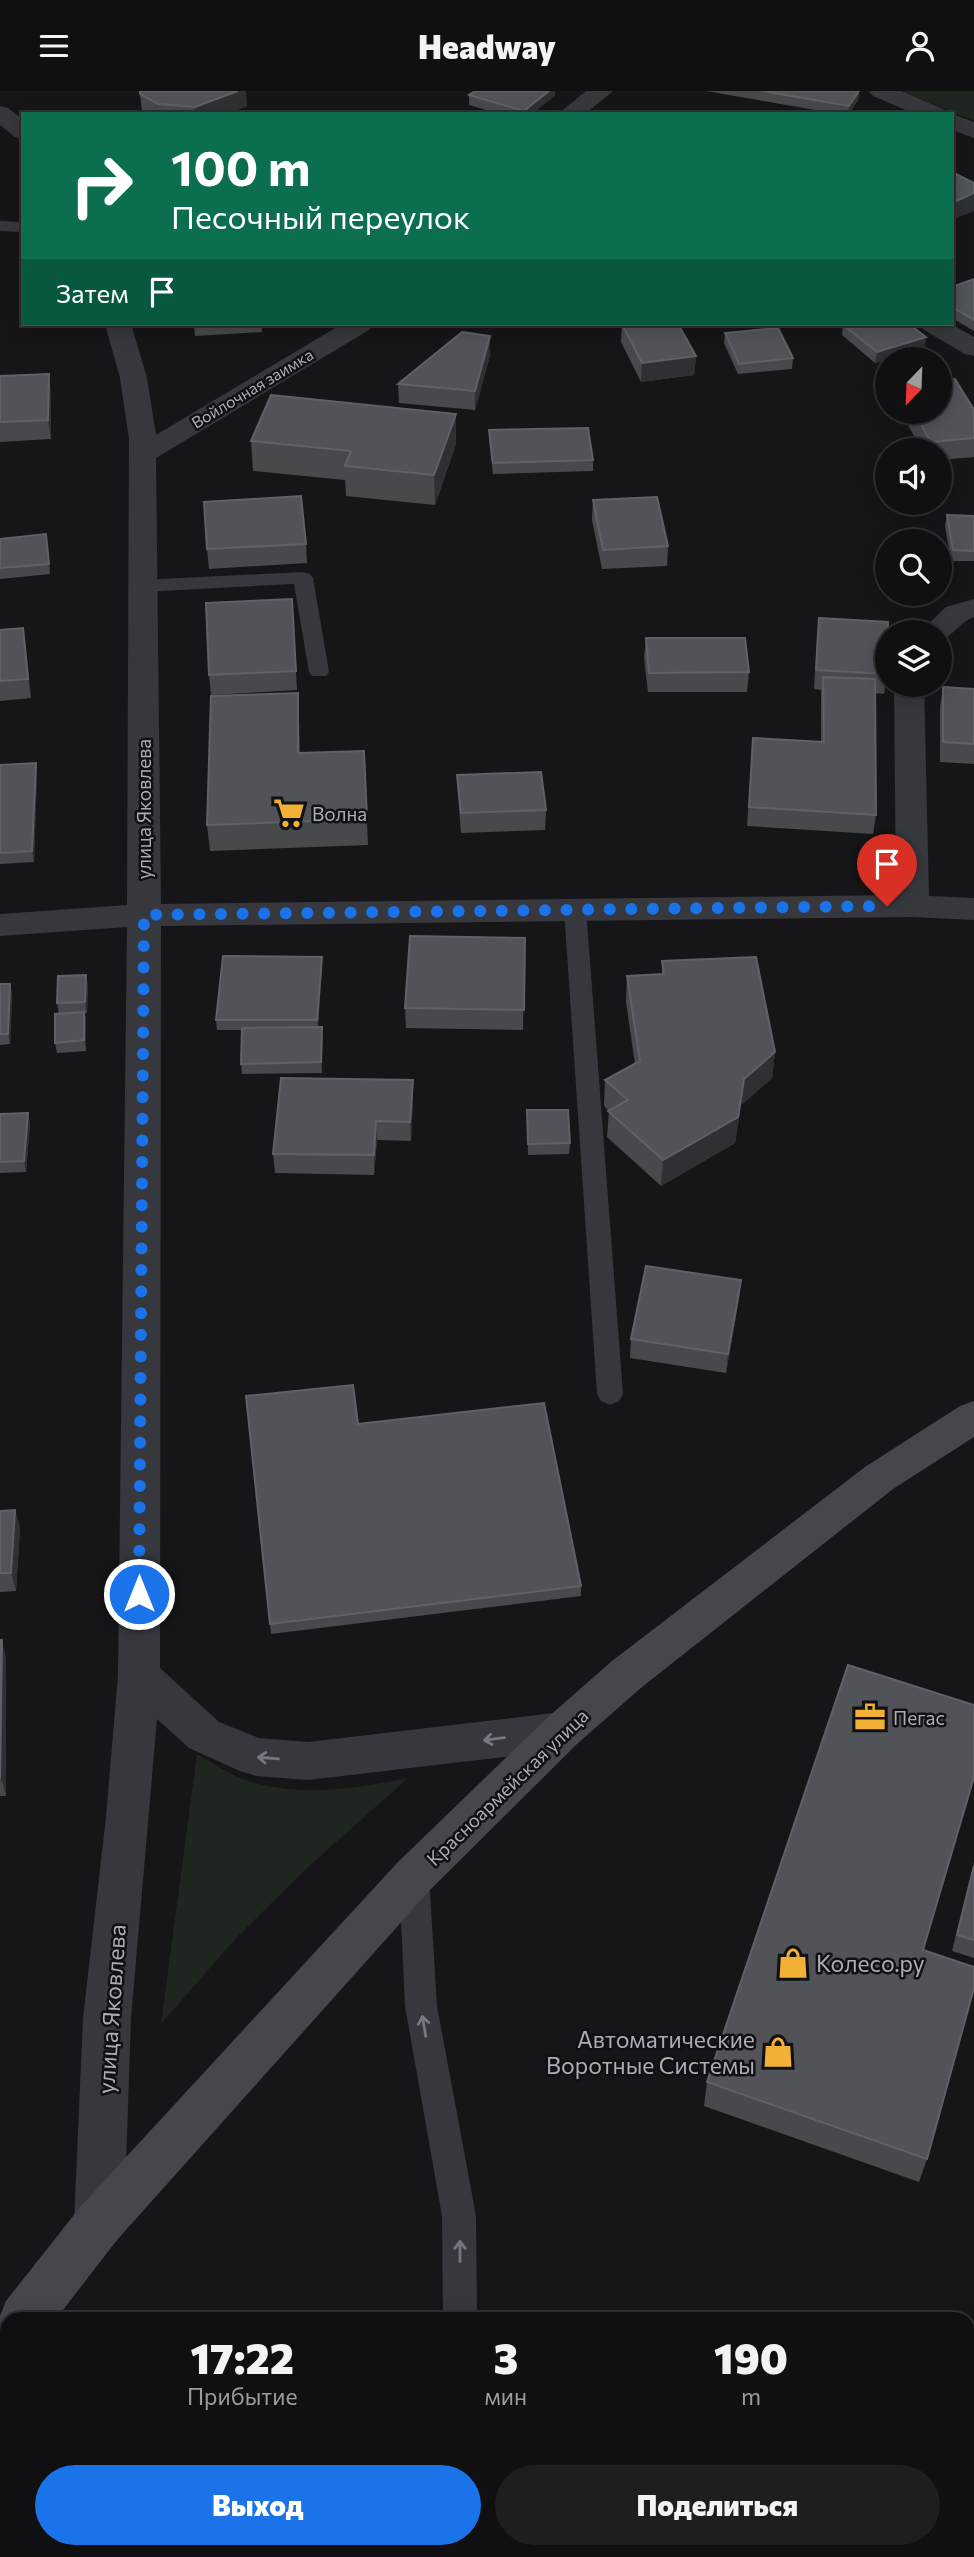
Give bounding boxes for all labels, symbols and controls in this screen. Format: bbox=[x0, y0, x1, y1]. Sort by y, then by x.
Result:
text: Headway bbox=[418, 26, 556, 66]
icon: menu bbox=[35, 27, 73, 65]
icon: person bbox=[901, 27, 939, 65]
text: 100 m bbox=[171, 136, 310, 196]
icon: right bbox=[56, 140, 147, 231]
text: Песочный переулок bbox=[171, 196, 470, 236]
icon: arrive bbox=[143, 273, 181, 311]
text: Затем bbox=[56, 277, 129, 308]
street label: Войлочная заимка bbox=[188, 344, 316, 432]
north arrow bbox=[875, 347, 952, 423]
map controls bbox=[875, 347, 952, 697]
button: sound bbox=[875, 438, 952, 515]
button: search bbox=[875, 529, 952, 606]
button: layers bbox=[875, 620, 952, 697]
street label: улица Яковлева bbox=[132, 739, 155, 879]
supermarket icon: Волна bbox=[272, 796, 306, 830]
place label: Волна bbox=[312, 802, 367, 825]
pin bbox=[857, 834, 917, 906]
icon: arrive bbox=[868, 845, 906, 883]
position arrow bbox=[102, 1557, 176, 1631]
office icon: Пегас bbox=[853, 1700, 887, 1734]
street label: Красноармейская улица bbox=[421, 1704, 593, 1870]
place label: Пегас bbox=[893, 1706, 945, 1729]
one-way arrow bbox=[484, 1733, 506, 1746]
one-way arrow bbox=[258, 1751, 280, 1764]
street label: улица Яковлева bbox=[91, 1923, 131, 2095]
shop icon: Колесо.ру bbox=[776, 1946, 810, 1980]
place label: Колесо.ру bbox=[816, 1949, 925, 1977]
one-way arrow bbox=[417, 2015, 431, 2038]
place label: Автоматические Воротные Системы bbox=[546, 2025, 755, 2079]
shop icon: Автоматические Воротные Системы bbox=[761, 2035, 795, 2069]
one-way arrow bbox=[453, 2239, 467, 2262]
text: 17:22 bbox=[191, 2331, 294, 2383]
text: 3 bbox=[493, 2331, 518, 2383]
text: 190 bbox=[714, 2331, 788, 2383]
text: Прибытие bbox=[187, 2382, 298, 2410]
text: мин bbox=[484, 2382, 527, 2410]
text: m bbox=[741, 2382, 761, 2410]
button: Выход bbox=[35, 2465, 481, 2545]
button: Поделиться bbox=[495, 2465, 940, 2545]

